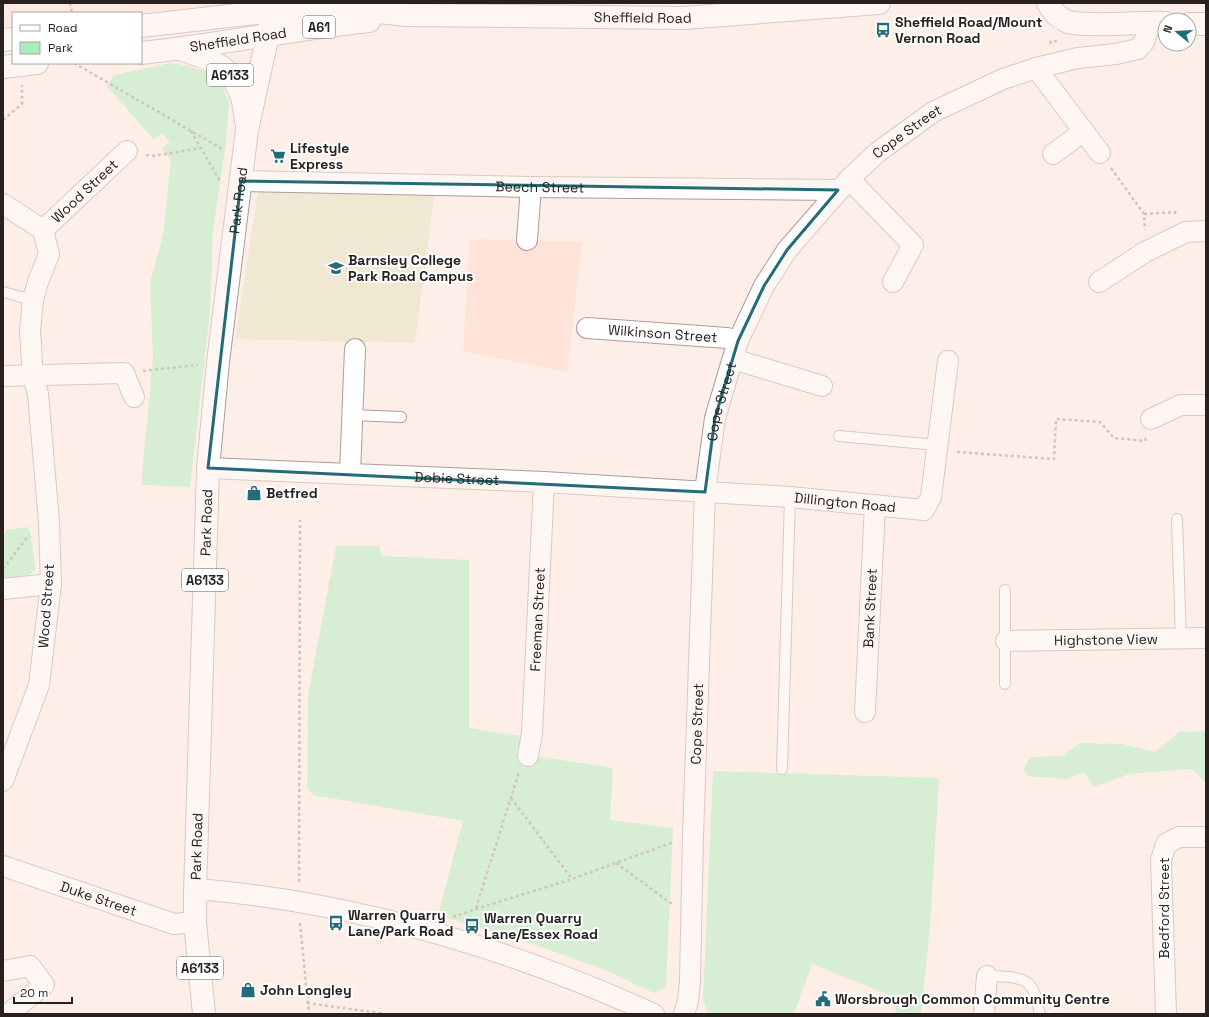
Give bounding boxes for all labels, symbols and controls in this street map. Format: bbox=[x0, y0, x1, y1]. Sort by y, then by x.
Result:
street label: Sheffield Road bbox=[594, 8, 692, 27]
legend bbox=[12, 12, 142, 64]
north arrow bbox=[1157, 12, 1197, 52]
place label: Sheffield Road/Mount Vernon Road bbox=[895, 13, 1042, 47]
road number: A61 bbox=[303, 16, 335, 38]
text: Road bbox=[48, 20, 77, 36]
bus stop icon: Sheffield Road/Mount Vernon Road bbox=[874, 21, 892, 39]
street label: Sheffield Road bbox=[188, 23, 288, 56]
text: N bbox=[1160, 23, 1175, 35]
text: Park bbox=[48, 40, 73, 56]
road number: A6133 bbox=[207, 64, 253, 86]
street label: Cope Street bbox=[868, 100, 944, 162]
place label: Lifestyle Express bbox=[290, 139, 349, 173]
supermarket icon: Lifestyle Express bbox=[269, 147, 287, 165]
street label: Wood Street bbox=[47, 155, 122, 227]
street label: Park Road bbox=[225, 166, 251, 235]
street label: Beech Street bbox=[495, 177, 585, 197]
place label: Barnsley College Park Road Campus bbox=[348, 251, 473, 285]
school or university icon: Barnsley College Park Road Campus bbox=[327, 259, 345, 277]
street label: Wilkinson Street bbox=[607, 321, 718, 346]
street label: Cope Street bbox=[703, 360, 740, 442]
street label: Dobie Street bbox=[414, 468, 500, 489]
shop icon: Betfred bbox=[245, 484, 263, 502]
place label: Betfred bbox=[266, 484, 318, 502]
street label: Dillington Road bbox=[793, 488, 897, 516]
street label: Park Road bbox=[196, 489, 216, 556]
street label: Wood Street bbox=[34, 563, 58, 649]
street label: Freeman Street bbox=[526, 567, 549, 672]
street label: Bank Street bbox=[859, 568, 881, 648]
road number: A6133 bbox=[182, 569, 228, 591]
street label: Highstone View bbox=[1054, 630, 1158, 649]
street label: Cope Street bbox=[686, 683, 707, 765]
street label: Park Road bbox=[186, 813, 206, 880]
street label: Bedford Street bbox=[1155, 857, 1173, 959]
street label: Duke Street bbox=[58, 877, 139, 920]
place label: Warren Quarry Lane/Park Road bbox=[348, 906, 453, 940]
place label: Warren Quarry Lane/Essex Road bbox=[484, 909, 598, 943]
bus stop icon: Warren Quarry Lane/Park Road bbox=[327, 914, 345, 932]
bus stop icon: Warren Quarry Lane/Essex Road bbox=[463, 917, 481, 935]
road number: A6133 bbox=[177, 957, 223, 979]
scale bar bbox=[14, 979, 72, 1005]
shop icon: John Longley bbox=[239, 981, 257, 999]
place label: John Longley bbox=[260, 981, 352, 999]
text: 20 m bbox=[20, 985, 48, 1001]
public building icon: Worsbrough Common Community Centre bbox=[814, 990, 832, 1008]
place label: Worsbrough Common Community Centre bbox=[835, 990, 1110, 1008]

